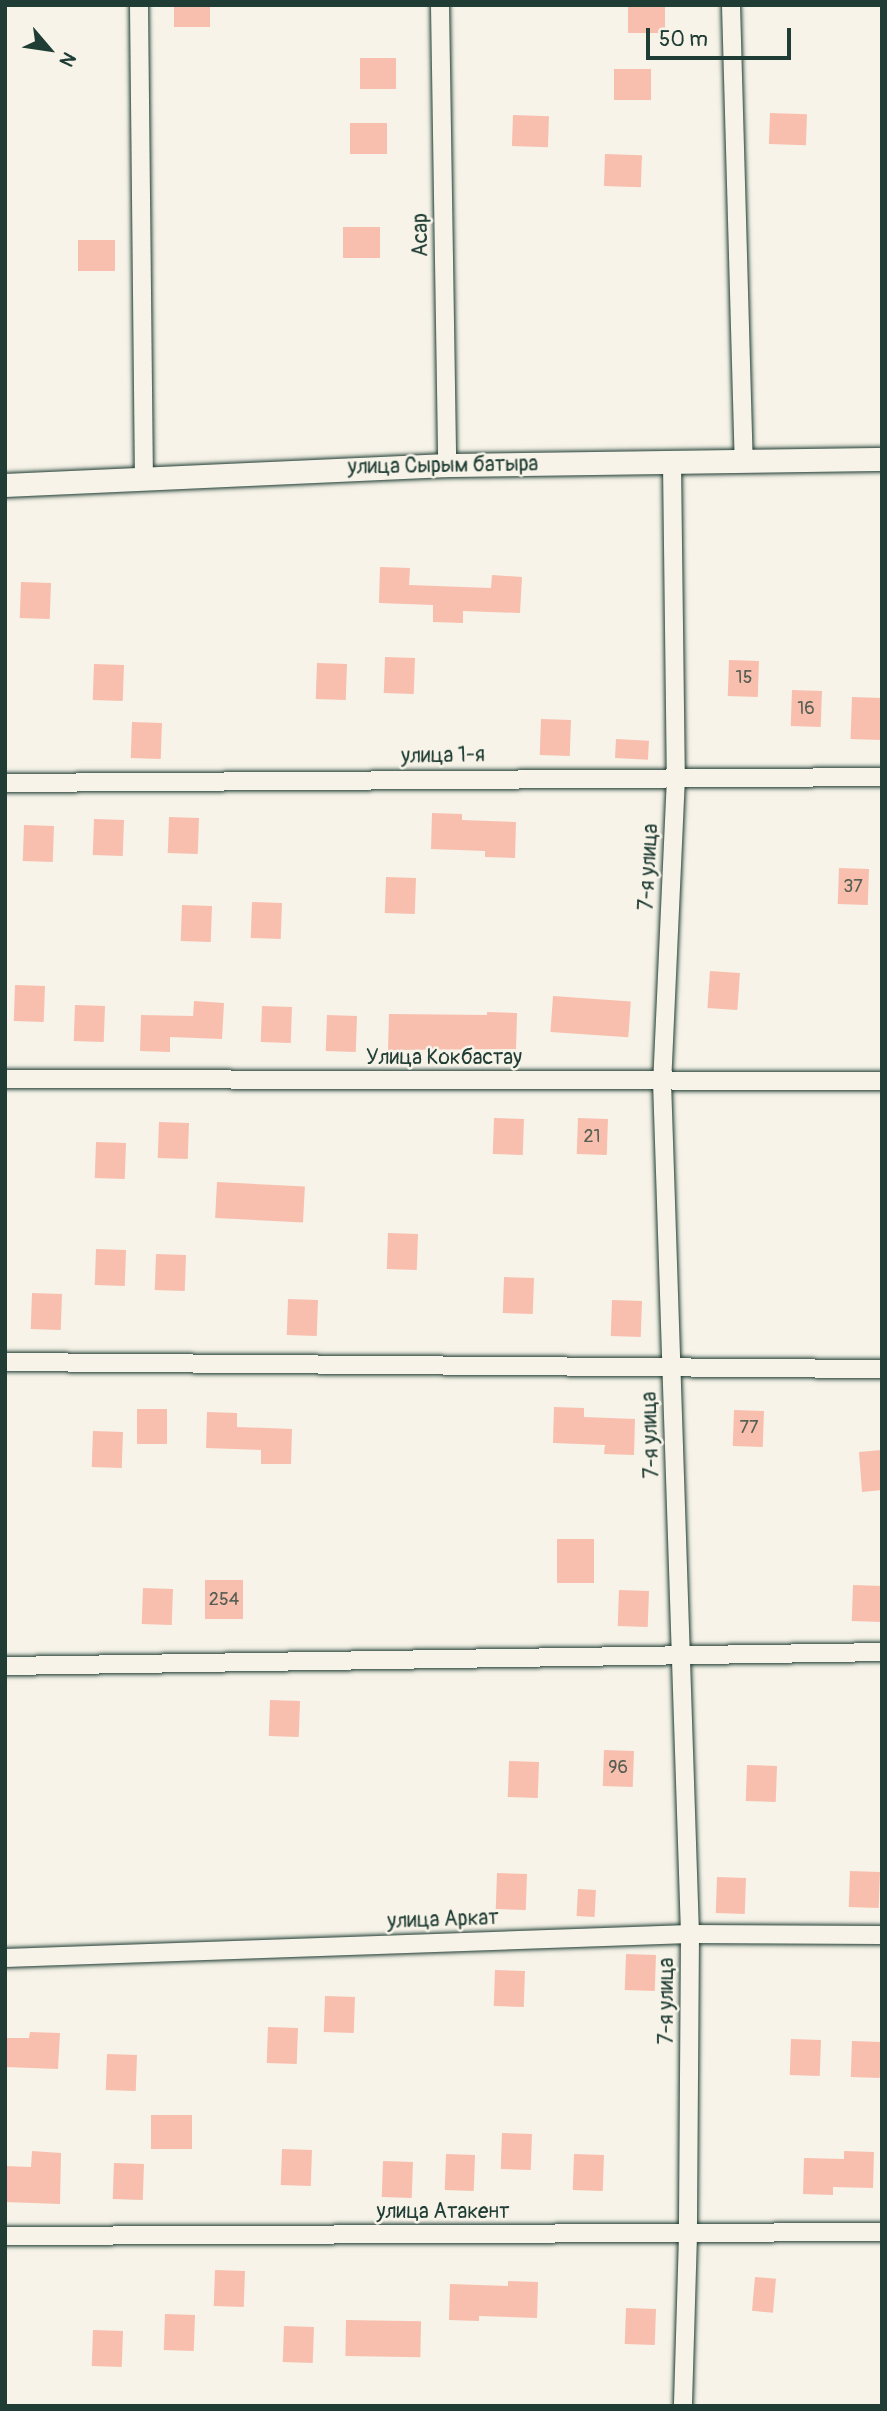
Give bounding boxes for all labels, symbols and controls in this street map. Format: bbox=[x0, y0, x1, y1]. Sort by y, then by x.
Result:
north arrow bbox=[14, 14, 84, 84]
scale bar bbox=[649, 14, 794, 58]
text: 50 m bbox=[659, 26, 708, 53]
text: N bbox=[54, 48, 81, 71]
street label: Асар bbox=[408, 213, 434, 257]
street label: улица Сырым батыра bbox=[347, 452, 539, 480]
house number: 15 bbox=[736, 667, 752, 689]
house number: 16 bbox=[797, 698, 815, 720]
street label: улица 1-я bbox=[401, 743, 485, 769]
street label: 7-я улица bbox=[634, 823, 664, 911]
house number: 37 bbox=[843, 876, 863, 898]
street label: Улица Кокбастау bbox=[366, 1045, 522, 1071]
house number: 21 bbox=[583, 1126, 601, 1148]
street label: 7-я улица bbox=[637, 1391, 665, 1479]
house number: 77 bbox=[739, 1417, 759, 1439]
house number: 254 bbox=[209, 1589, 239, 1611]
house number: 96 bbox=[608, 1757, 628, 1779]
street label: улица Аркат bbox=[387, 1905, 499, 1935]
street label: 7-я улица bbox=[654, 1958, 680, 2044]
street label: улица Атакент bbox=[377, 2199, 509, 2225]

